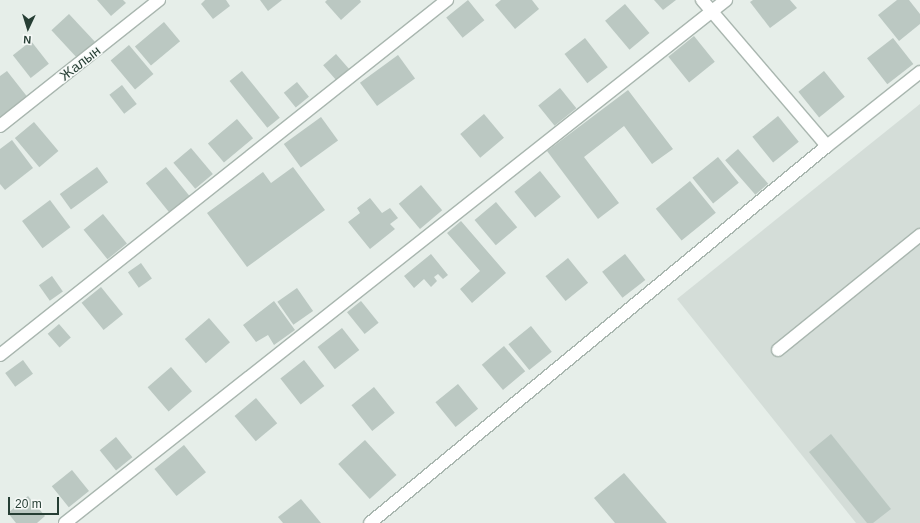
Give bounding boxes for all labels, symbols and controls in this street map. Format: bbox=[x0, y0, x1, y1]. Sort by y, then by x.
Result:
north arrow bbox=[8, 8, 48, 48]
text: N bbox=[23, 34, 32, 46]
street label: Жалын bbox=[56, 42, 104, 84]
scale bar bbox=[10, 489, 61, 515]
text: 20 m bbox=[15, 497, 42, 511]

